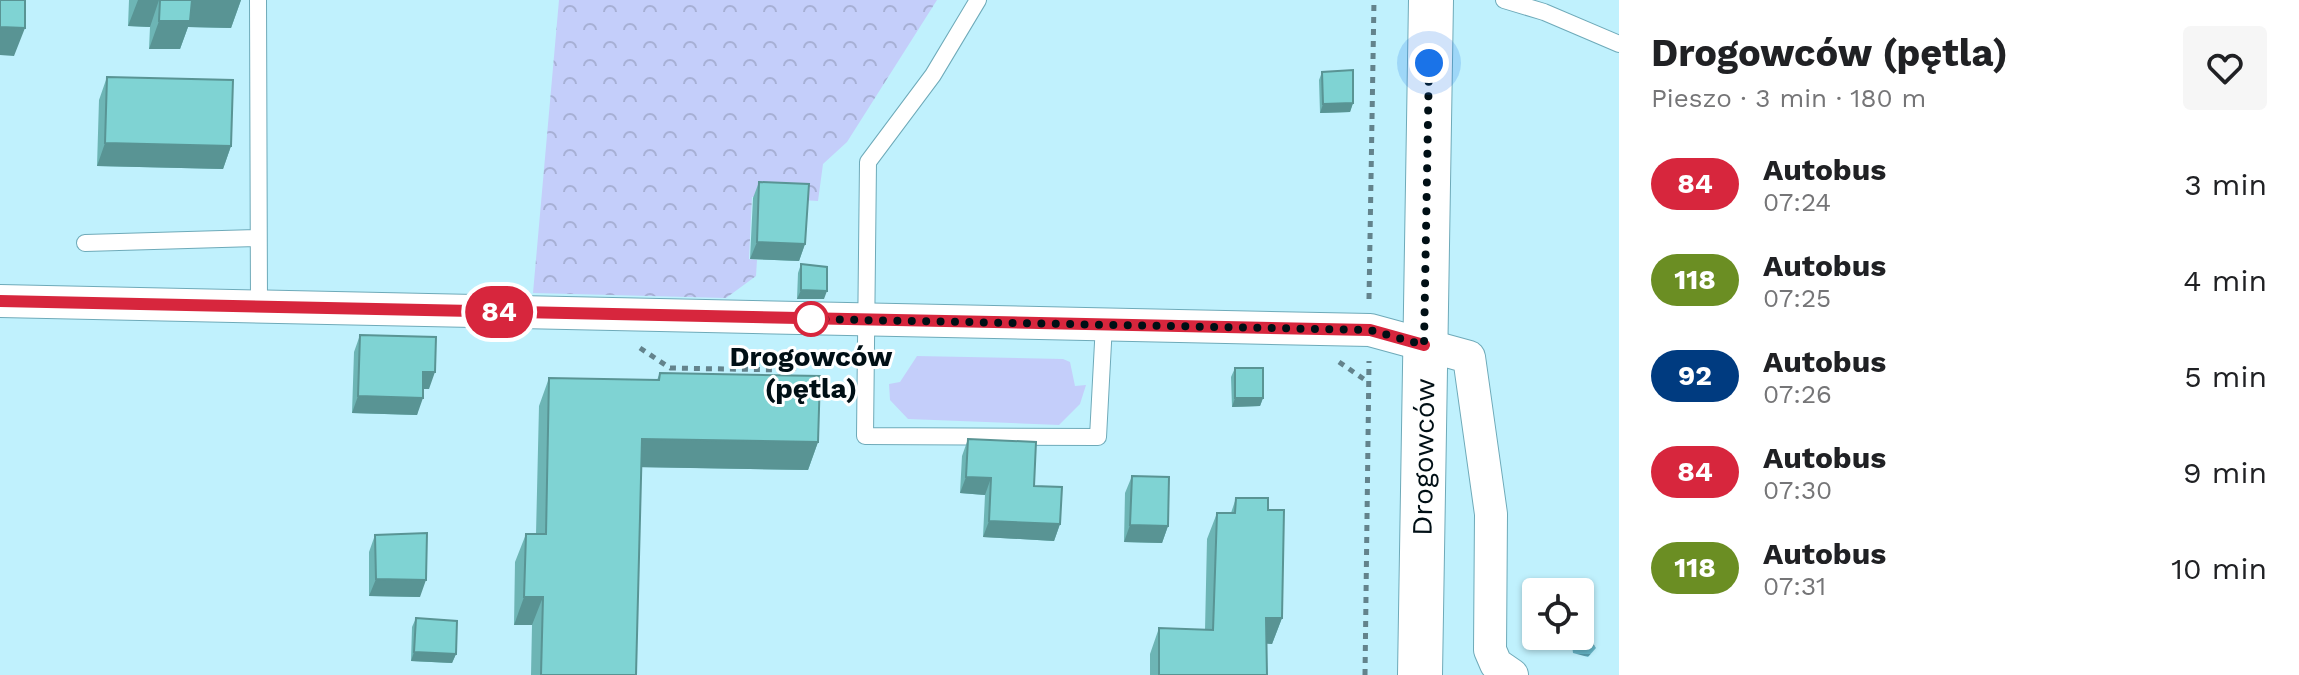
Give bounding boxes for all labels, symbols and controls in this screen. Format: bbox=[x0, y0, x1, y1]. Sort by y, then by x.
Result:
button: heart bbox=[2183, 26, 2267, 110]
text: Drogowców (pętla) bbox=[1651, 31, 2008, 75]
your location bbox=[1409, 43, 1449, 83]
text: Pieszo · 3 min · 180 m bbox=[1651, 83, 1926, 113]
text: Autobus bbox=[1763, 152, 1886, 187]
text: 84 bbox=[1677, 167, 1713, 200]
text: 3 min bbox=[2184, 167, 2267, 202]
text: 07:24 bbox=[1763, 187, 1831, 217]
text: Autobus bbox=[1763, 248, 1886, 283]
text: 118 bbox=[1674, 263, 1716, 296]
text: 4 min bbox=[2183, 263, 2267, 298]
text: 07:25 bbox=[1763, 283, 1831, 313]
line badge: 84 bbox=[463, 286, 535, 338]
text: 84 bbox=[481, 295, 517, 328]
marker: Drogowców (pętla) bbox=[794, 302, 828, 336]
place label: Drogowców (pętla) bbox=[730, 340, 893, 405]
text: Autobus bbox=[1763, 344, 1886, 379]
text: 92 bbox=[1678, 359, 1712, 392]
text: 5 min bbox=[2184, 359, 2267, 394]
street label: Drogowców bbox=[1406, 378, 1441, 536]
text: 07:26 bbox=[1763, 379, 1832, 409]
text: Autobus bbox=[1763, 440, 1886, 475]
text: 84 bbox=[1677, 455, 1713, 488]
text: 9 min bbox=[2183, 455, 2267, 490]
text: 07:30 bbox=[1763, 475, 1832, 505]
text: Autobus bbox=[1763, 536, 1886, 571]
text: 118 bbox=[1674, 551, 1716, 584]
text: 10 min bbox=[2171, 551, 2267, 586]
text: 07:31 bbox=[1763, 571, 1826, 601]
map controls bbox=[1522, 578, 1594, 650]
button: locate bbox=[1522, 578, 1594, 650]

